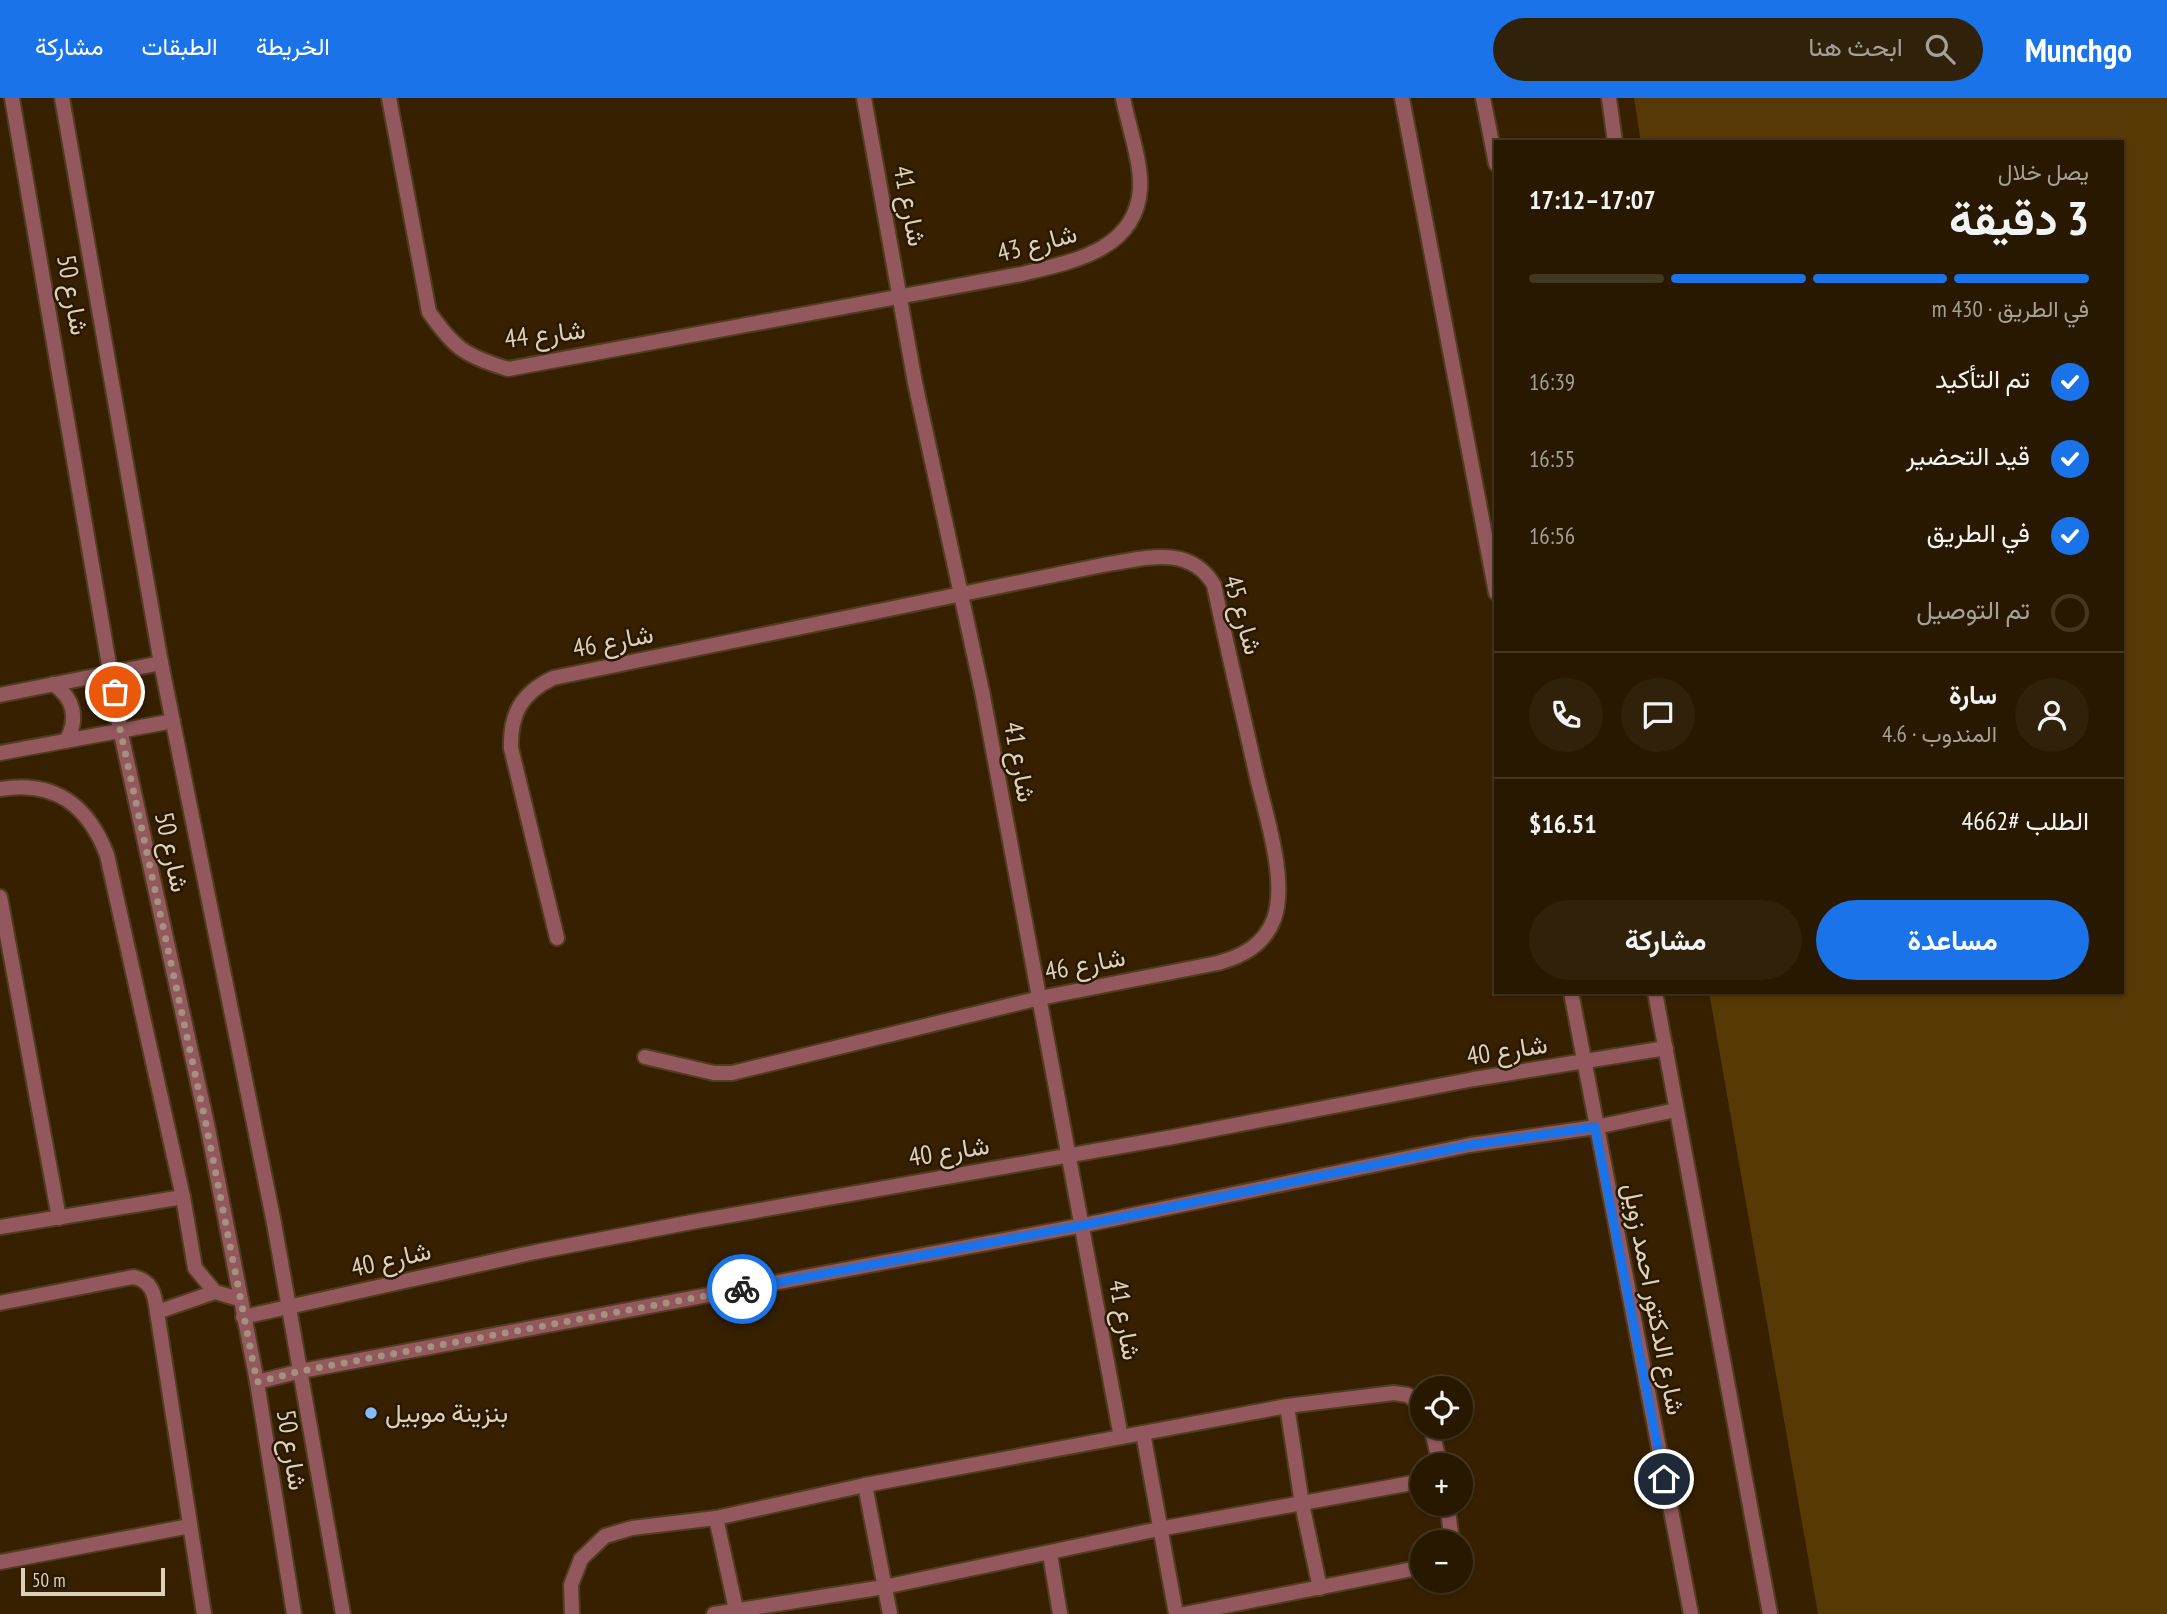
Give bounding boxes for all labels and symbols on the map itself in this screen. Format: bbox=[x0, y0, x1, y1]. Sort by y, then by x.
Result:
street label: شارع 41 bbox=[885, 163, 934, 249]
street label: شارع 43 bbox=[993, 216, 1081, 271]
street label: شارع 50 bbox=[48, 252, 97, 338]
street label: شارع 44 bbox=[503, 312, 588, 357]
street label: شارع 45 bbox=[1215, 571, 1271, 659]
street label: شارع 46 bbox=[570, 617, 656, 666]
pin bbox=[85, 662, 145, 722]
street label: شارع 41 bbox=[995, 719, 1044, 805]
street label: شارع 50 bbox=[146, 809, 197, 895]
street label: شارع 46 bbox=[1042, 940, 1128, 989]
street label: شارع 40 bbox=[1464, 1027, 1550, 1074]
street label: شارع 40 bbox=[906, 1128, 992, 1175]
street label: شارع الدكتور احمد زويل bbox=[1614, 1180, 1693, 1418]
street label: شارع 40 bbox=[348, 1233, 435, 1286]
courier bbox=[707, 1254, 777, 1324]
street label: شارع 41 bbox=[1100, 1277, 1149, 1363]
place label: بنزينة موبيل bbox=[385, 1396, 508, 1429]
marker: بنزينة موبيل bbox=[363, 1405, 379, 1421]
street label: شارع 50 bbox=[268, 1407, 315, 1493]
pin bbox=[1634, 1449, 1694, 1509]
scale bar bbox=[21, 1565, 164, 1597]

